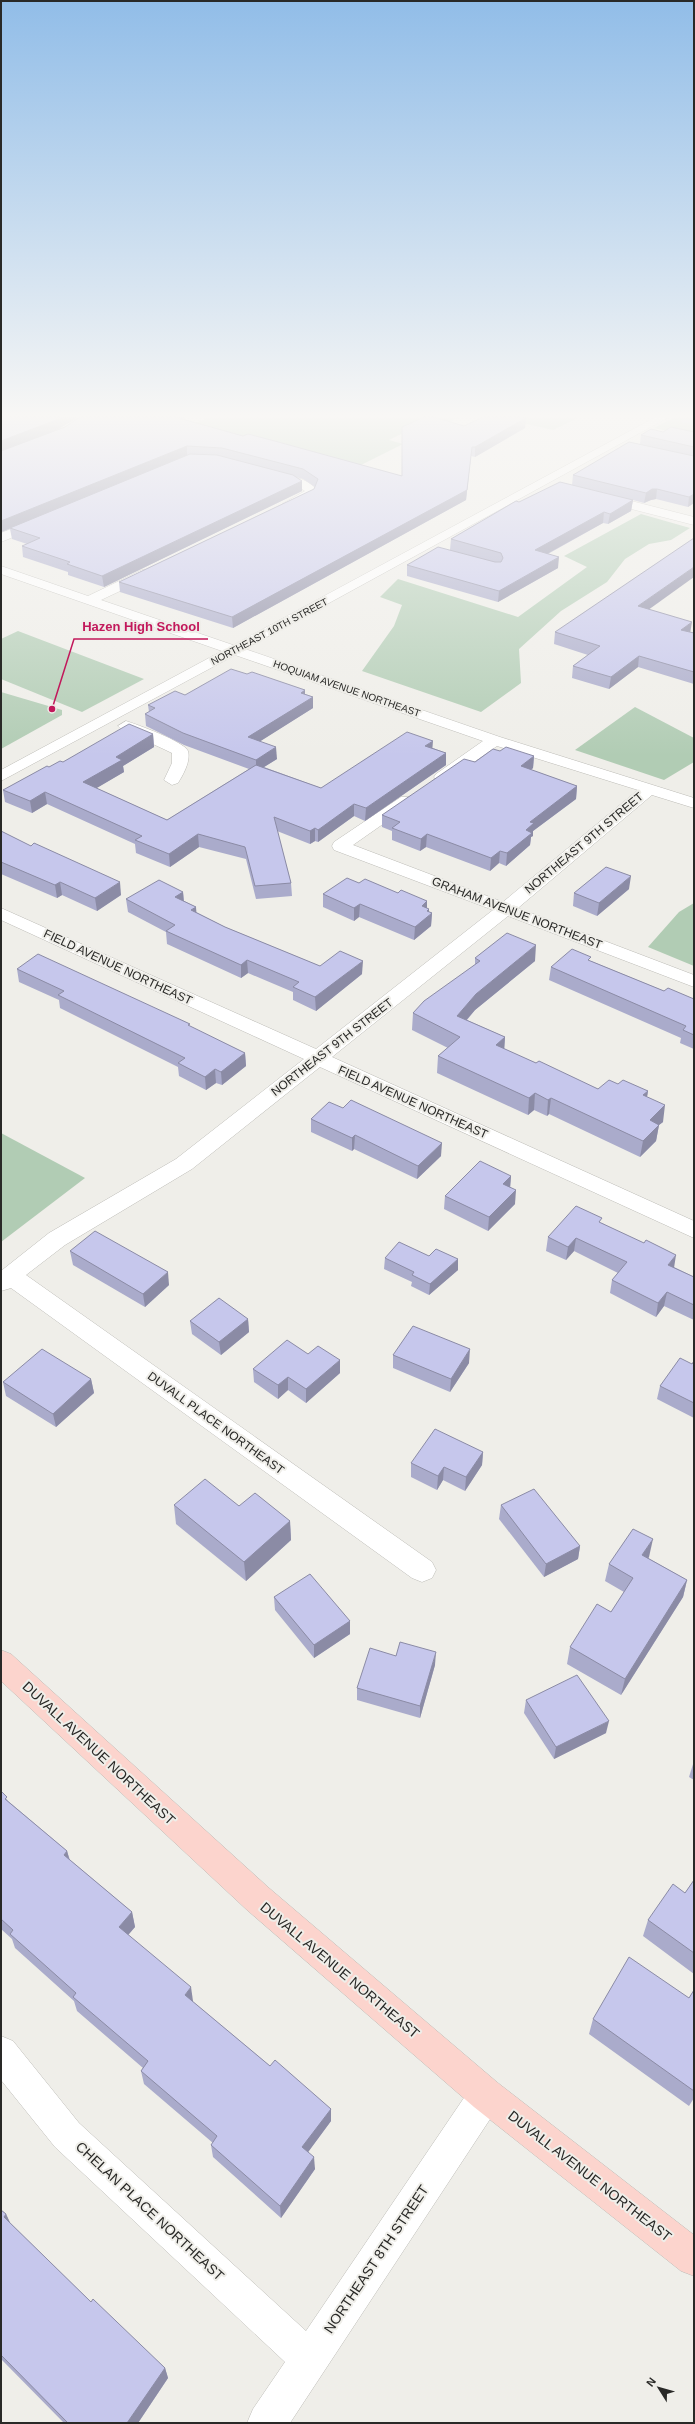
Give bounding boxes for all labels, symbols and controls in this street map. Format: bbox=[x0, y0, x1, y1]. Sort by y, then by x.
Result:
street label: NORTHEAST 10TH STREET bbox=[209, 596, 330, 667]
callout: Hazen High School bbox=[74, 614, 208, 639]
text: Hazen High School bbox=[82, 619, 200, 634]
street label: HOQUIAM AVENUE NORTHEAST bbox=[272, 658, 422, 719]
street label: NORTHEAST 9TH STREET bbox=[522, 789, 647, 897]
street label: GRAHAM AVENUE NORTHEAST bbox=[430, 874, 605, 952]
street label: FIELD AVENUE NORTHEAST bbox=[42, 926, 195, 1008]
street label: NORTHEAST 9TH STREET bbox=[268, 995, 396, 1099]
street label: FIELD AVENUE NORTHEAST bbox=[336, 1063, 491, 1142]
street label: DUVALL PLACE NORTHEAST bbox=[145, 1369, 287, 1478]
street label: DUVALL AVENUE NORTHEAST bbox=[19, 1678, 179, 1828]
street label: DUVALL AVENUE NORTHEAST bbox=[257, 1899, 423, 2042]
street label: DUVALL AVENUE NORTHEAST bbox=[505, 2107, 675, 2245]
street label: CHELAN PLACE NORTHEAST bbox=[73, 2138, 228, 2284]
street label: NORTHEAST 8TH STREET bbox=[320, 2181, 432, 2336]
north arrow bbox=[639, 2368, 679, 2408]
text: N bbox=[644, 2375, 658, 2389]

